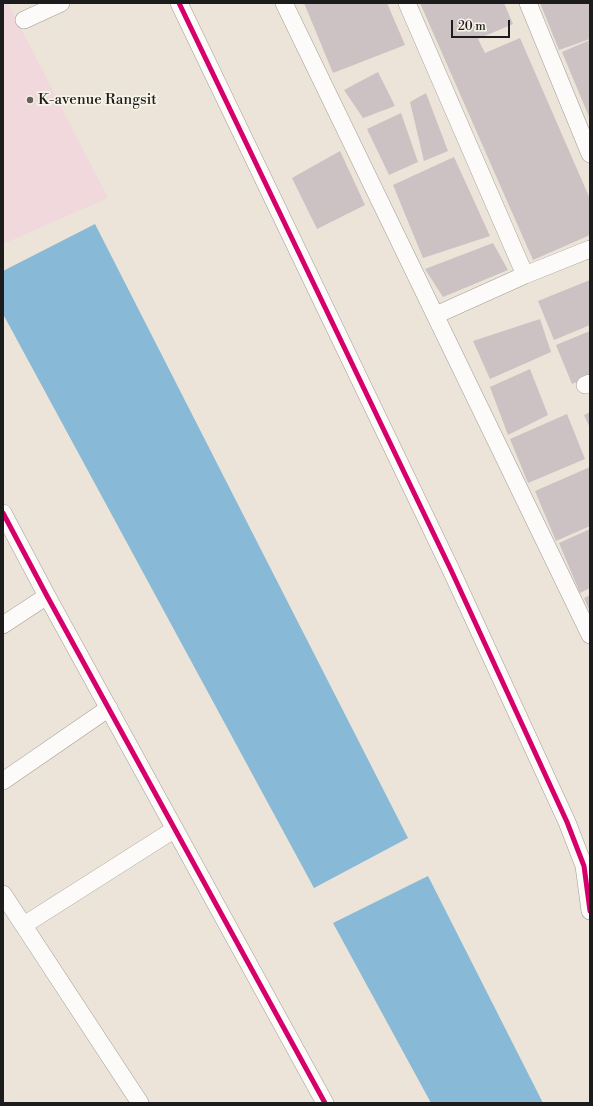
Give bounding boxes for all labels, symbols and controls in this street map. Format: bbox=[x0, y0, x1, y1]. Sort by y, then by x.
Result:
scale bar bbox=[453, 12, 512, 38]
text: 20 m bbox=[458, 19, 486, 34]
place label: K-avenue Rangsit bbox=[38, 91, 157, 109]
marker: K-avenue Rangsit bbox=[25, 95, 35, 105]

